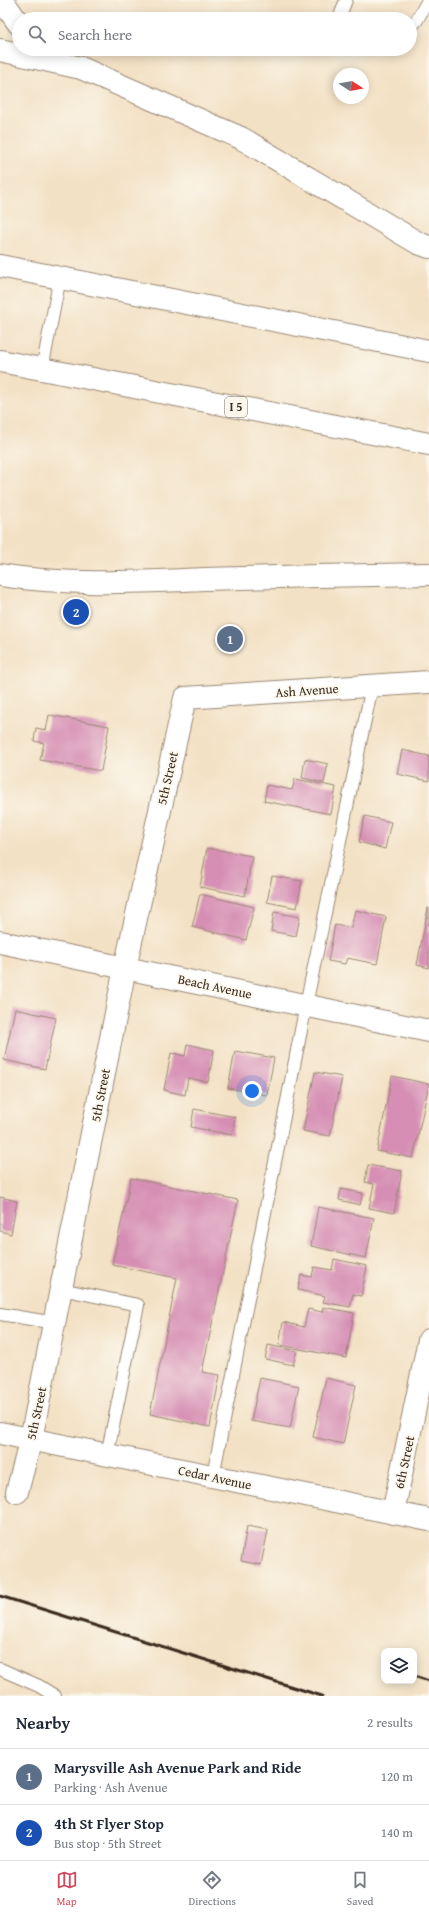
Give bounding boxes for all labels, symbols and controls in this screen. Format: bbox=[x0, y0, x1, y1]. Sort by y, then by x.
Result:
search box bbox=[12, 12, 417, 56]
icon: search bbox=[26, 23, 48, 45]
text: Search here bbox=[58, 24, 132, 45]
north arrow bbox=[333, 68, 369, 104]
road number: I 5 bbox=[225, 397, 247, 417]
pin: 2 bbox=[63, 597, 89, 627]
pin: 1 bbox=[217, 624, 243, 654]
street label: Ash Avenue bbox=[275, 679, 339, 702]
street label: 5th Street bbox=[152, 749, 183, 807]
street label: Beach Avenue bbox=[176, 969, 254, 1004]
street label: 5th Street bbox=[86, 1066, 115, 1123]
your location bbox=[242, 1081, 262, 1101]
street label: 5th Street bbox=[22, 1384, 51, 1441]
street label: 6th Street bbox=[390, 1433, 419, 1490]
street label: Cedar Avenue bbox=[177, 1460, 253, 1495]
map controls bbox=[381, 1648, 417, 1684]
button: layers bbox=[381, 1648, 417, 1684]
text: Nearby bbox=[16, 1710, 70, 1735]
text: 2 results bbox=[367, 1713, 413, 1732]
text: Marysville Ash Avenue Park and Ride bbox=[54, 1757, 301, 1778]
text: 1 bbox=[26, 1767, 32, 1786]
text: 120 m bbox=[381, 1767, 413, 1786]
text: Parking · Ash Avenue bbox=[54, 1778, 168, 1797]
text: 4th St Flyer Stop bbox=[54, 1813, 164, 1834]
text: 2 bbox=[26, 1823, 32, 1842]
text: 140 m bbox=[381, 1823, 413, 1842]
text: Bus stop · 5th Street bbox=[54, 1834, 162, 1853]
tab: Map bbox=[56, 1869, 78, 1909]
tab: Directions bbox=[189, 1869, 236, 1909]
tab: Saved bbox=[347, 1869, 373, 1909]

